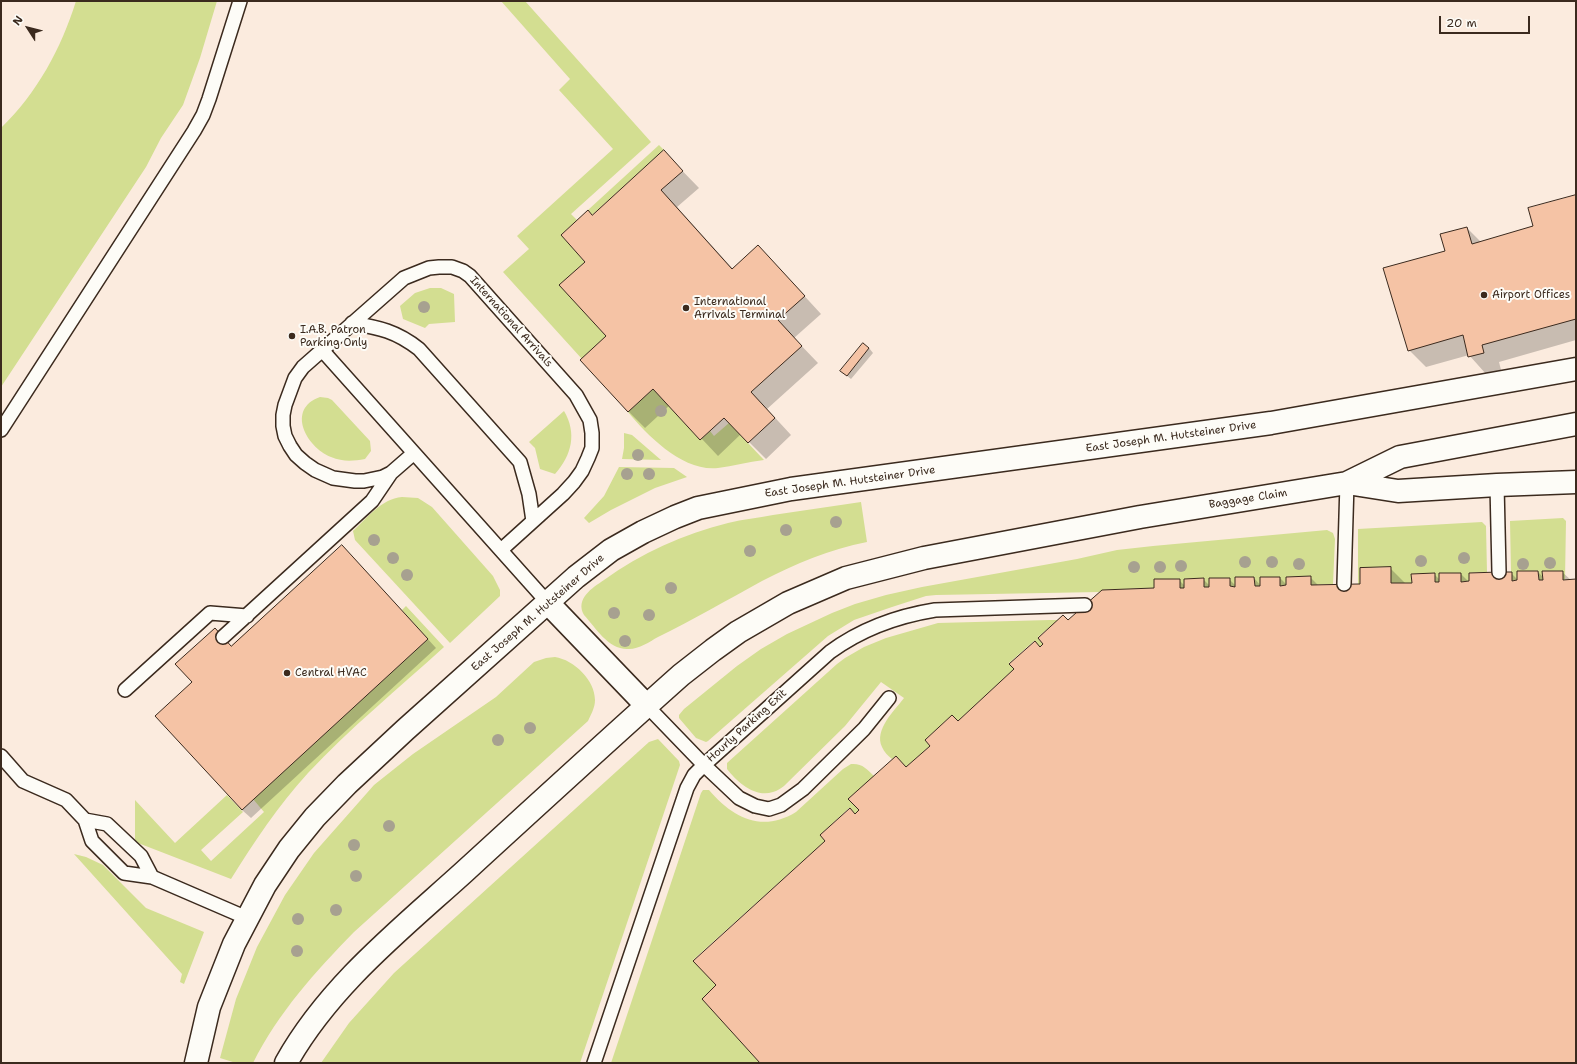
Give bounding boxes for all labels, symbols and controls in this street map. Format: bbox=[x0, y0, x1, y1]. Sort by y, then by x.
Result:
north arrow bbox=[8, 8, 48, 48]
scale bar bbox=[1441, 8, 1532, 34]
text: N bbox=[9, 13, 27, 29]
text: 20 m bbox=[1446, 15, 1477, 31]
street label: International Arrivals bbox=[467, 274, 555, 370]
place label: Airport Offices bbox=[1492, 288, 1570, 302]
marker: Airport Offices bbox=[1479, 290, 1489, 300]
place label: International Arrivals Terminal bbox=[694, 295, 785, 321]
marker: International Arrivals Terminal bbox=[681, 303, 691, 313]
place label: I.A.B. Patron Parking Only bbox=[300, 323, 367, 349]
marker: I.A.B. Patron Parking Only bbox=[287, 331, 297, 341]
street label: East Joseph M. Hutsteiner Drive bbox=[1085, 418, 1257, 456]
street label: East Joseph M. Hutsteiner Drive bbox=[764, 463, 936, 501]
street label: Baggage Claim bbox=[1208, 486, 1288, 512]
street label: East Joseph M. Hutsteiner Drive bbox=[469, 552, 607, 674]
place label: Central HVAC bbox=[295, 666, 367, 680]
marker: Central HVAC bbox=[282, 668, 292, 678]
street label: Hourly Parking Exit bbox=[704, 687, 790, 765]

